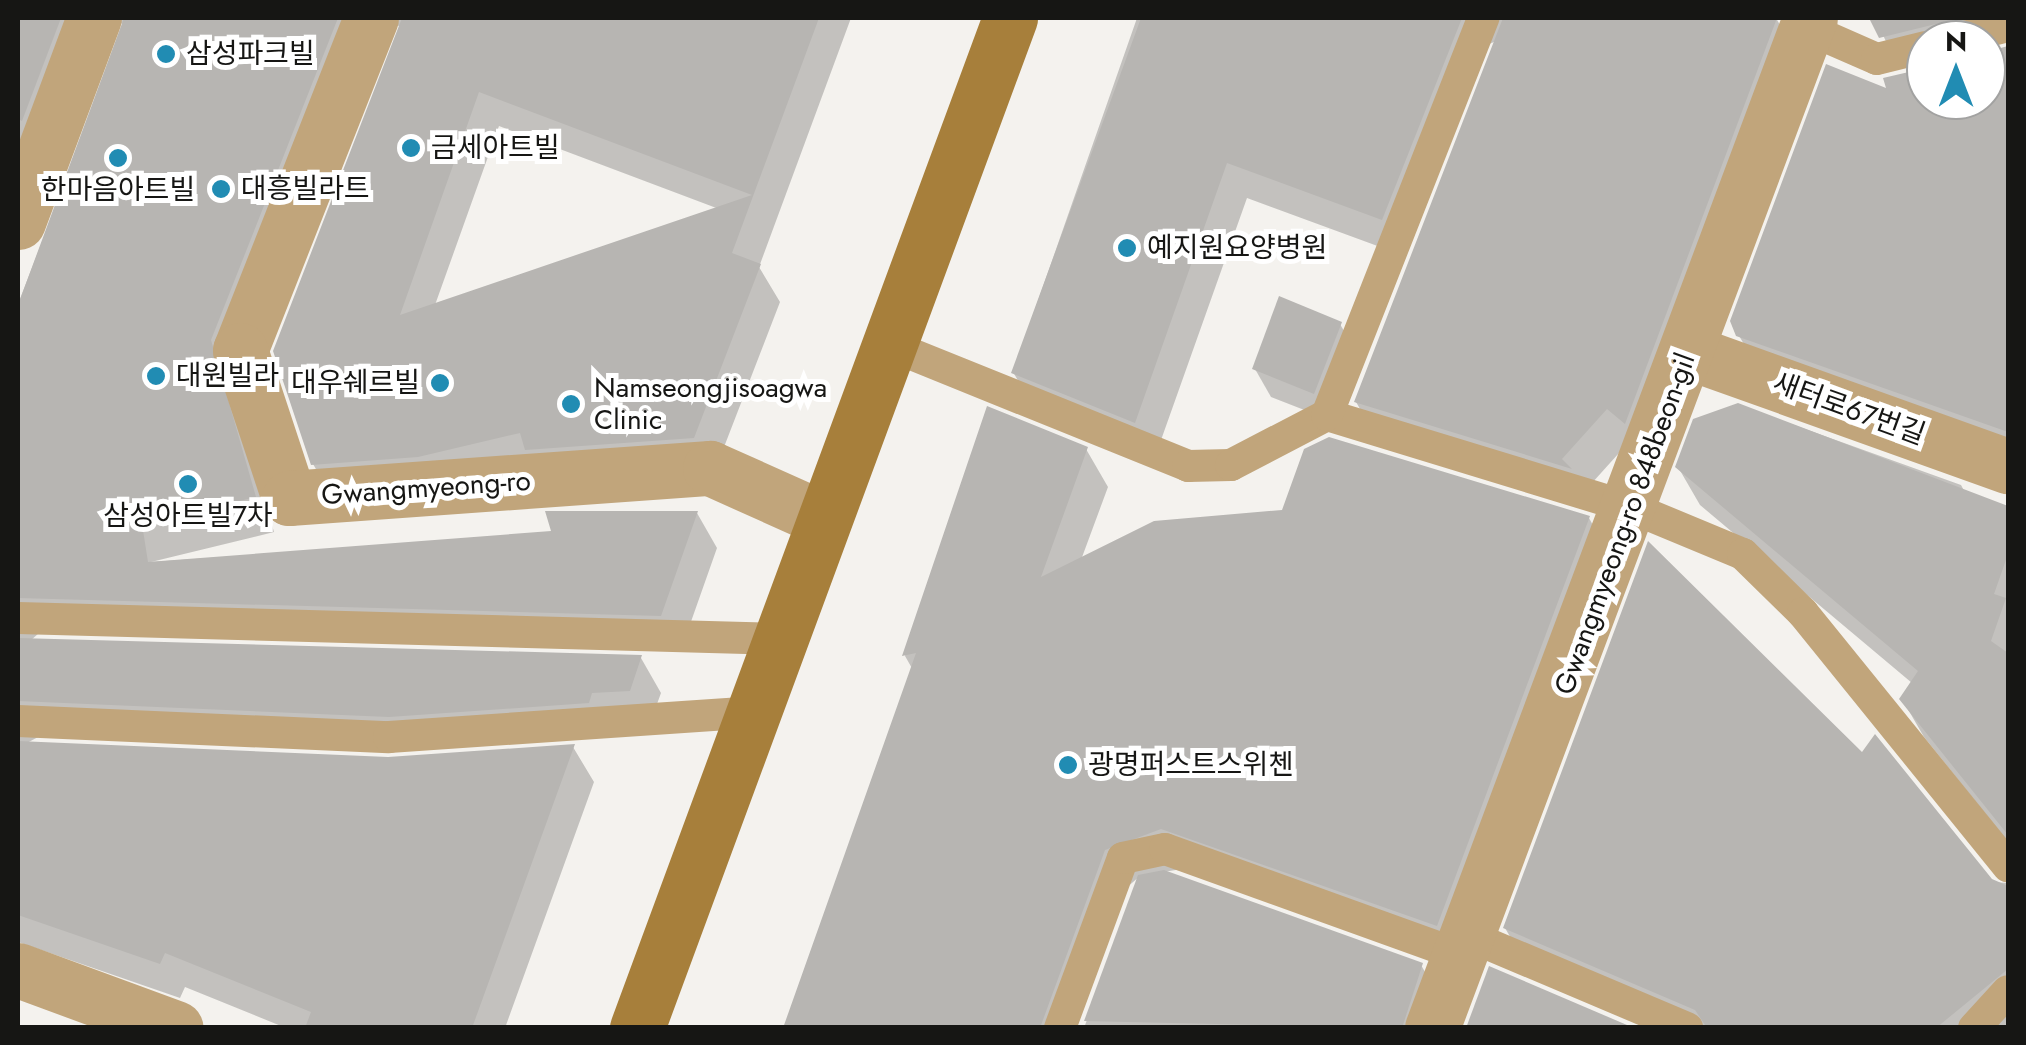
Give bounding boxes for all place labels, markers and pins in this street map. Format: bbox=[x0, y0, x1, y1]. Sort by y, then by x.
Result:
place label: 삼성파크빌 bbox=[186, 37, 315, 71]
marker: 삼성파크빌 bbox=[155, 43, 177, 65]
place label: 금세아트빌 bbox=[431, 131, 560, 165]
marker: 금세아트빌 bbox=[400, 137, 422, 159]
marker: 한마음아트빌 bbox=[107, 147, 129, 169]
place label: 대흥빌라트 bbox=[241, 172, 370, 206]
place label: 한마음아트빌 bbox=[41, 173, 195, 207]
marker: 대흥빌라트 bbox=[210, 178, 232, 200]
place label: 예지원요양병원 bbox=[1147, 231, 1327, 265]
marker: 예지원요양병원 bbox=[1116, 237, 1138, 259]
place label: 대원빌라 bbox=[176, 359, 279, 393]
marker: 대원빌라 bbox=[145, 365, 167, 387]
place label: 대우쉐르빌 bbox=[291, 366, 420, 400]
place label: Namseongjisoagwa Clinic bbox=[594, 371, 827, 437]
marker: 대우쉐르빌 bbox=[429, 372, 451, 394]
marker: Namseongjisoagwa Clinic bbox=[558, 391, 584, 417]
marker: 삼성아트빌7차 bbox=[177, 473, 199, 495]
place label: 삼성아트빌7차 bbox=[103, 499, 273, 533]
place label: 광명퍼스트스위첸 bbox=[1088, 748, 1294, 782]
marker: 광명퍼스트스위첸 bbox=[1057, 754, 1079, 776]

